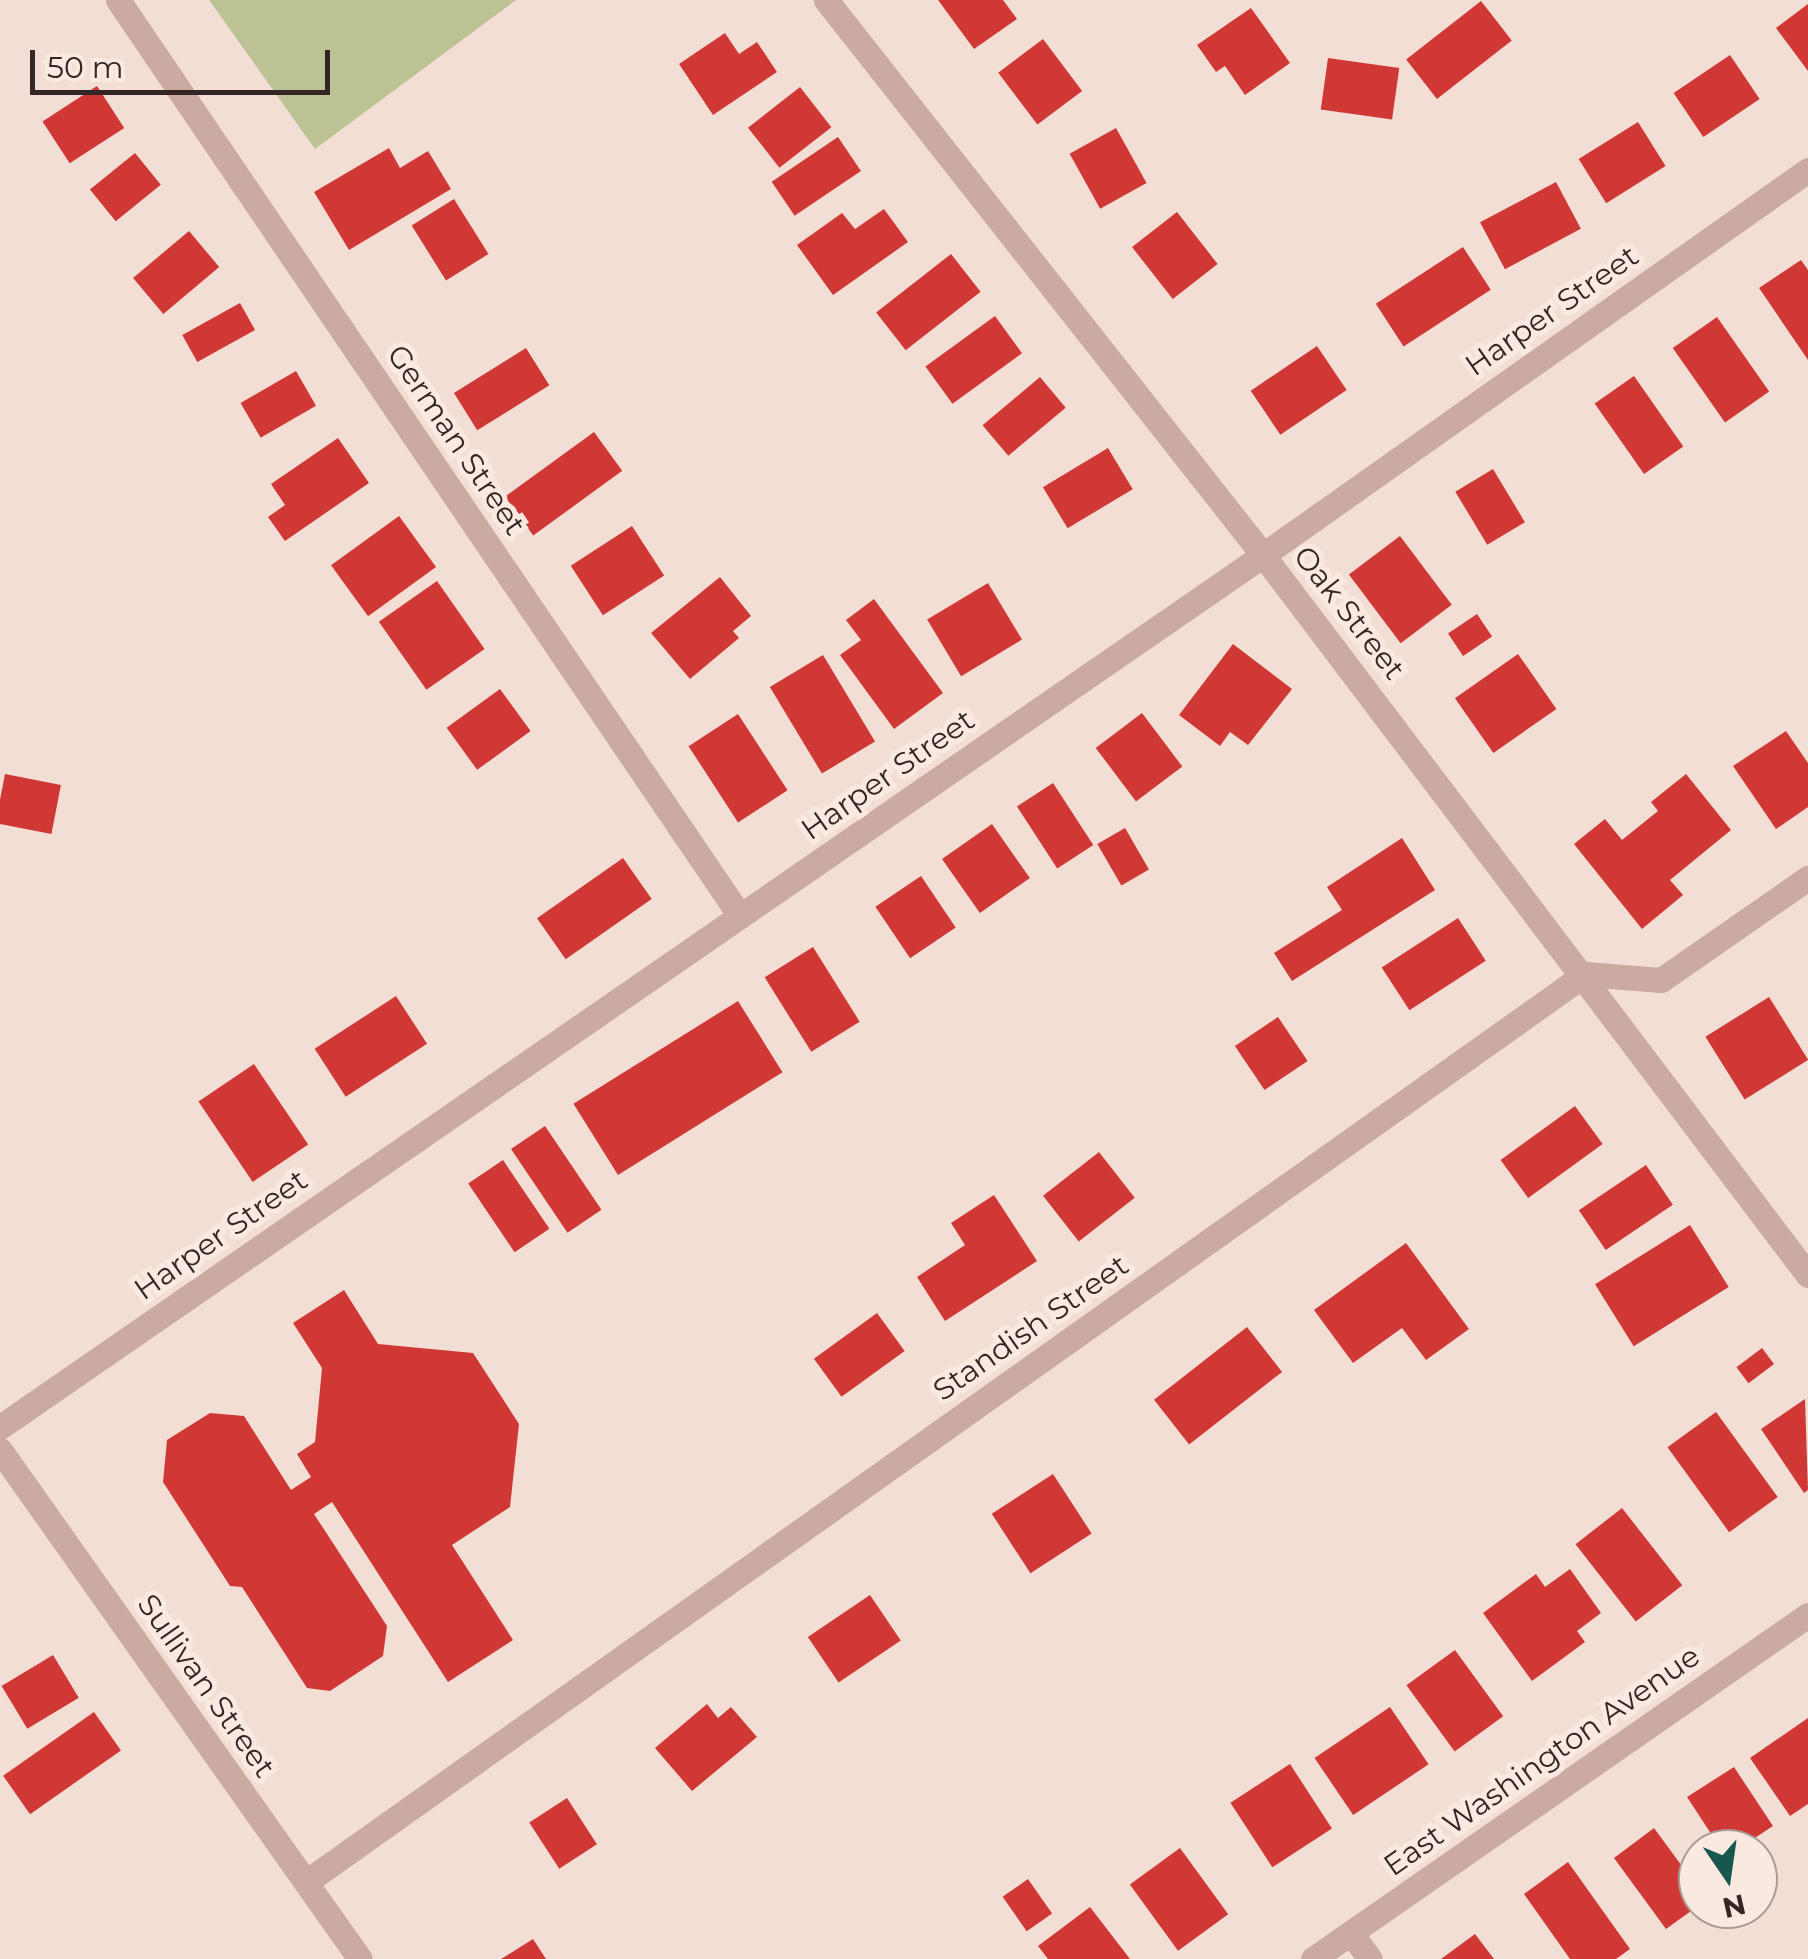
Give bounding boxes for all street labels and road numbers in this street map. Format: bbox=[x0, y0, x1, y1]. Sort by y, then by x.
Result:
street label: Harper Street bbox=[1459, 238, 1645, 384]
street label: German Street bbox=[379, 338, 533, 542]
street label: Oak Street bbox=[1286, 539, 1412, 687]
street label: Harper Street bbox=[795, 702, 981, 848]
street label: Harper Street bbox=[128, 1162, 314, 1308]
street label: Standish Street bbox=[927, 1247, 1135, 1409]
street label: Sullivan Street bbox=[130, 1588, 282, 1784]
street label: East Washington Avenue bbox=[1377, 1638, 1707, 1884]

